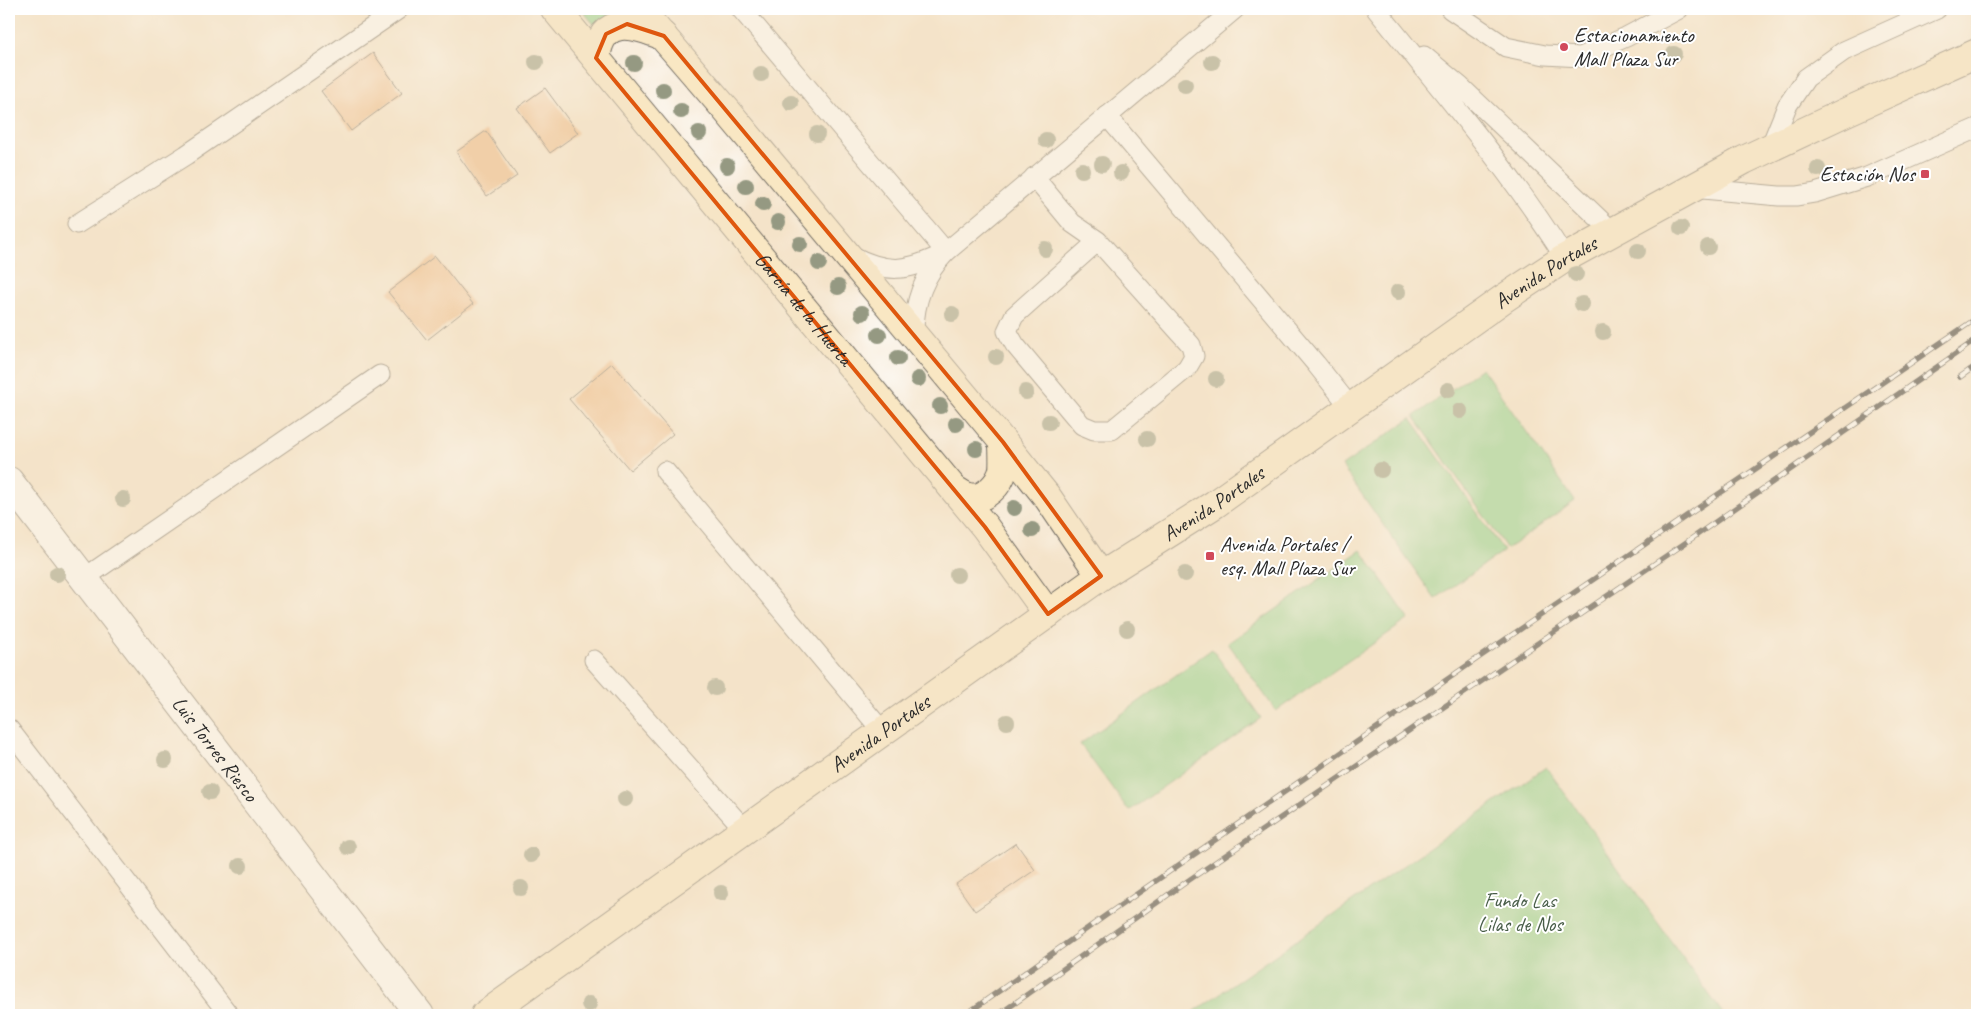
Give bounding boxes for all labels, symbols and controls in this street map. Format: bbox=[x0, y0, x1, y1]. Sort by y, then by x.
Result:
place label: Estacionamiento Mall Plaza Sur bbox=[1574, 22, 1695, 72]
marker: Estacionamiento Mall Plaza Sur bbox=[1558, 41, 1570, 53]
place label: Estación Nos bbox=[1820, 161, 1917, 187]
marker: Estación Nos bbox=[1919, 168, 1931, 180]
street label: Avenida Portales bbox=[1489, 229, 1603, 314]
street label: García de la Huerta bbox=[750, 247, 860, 373]
street label: Avenida Portales bbox=[1158, 459, 1271, 547]
place label: Avenida Portales / esq. Mall Plaza Sur bbox=[1220, 531, 1356, 581]
marker: Avenida Portales / esq. Mall Plaza Sur bbox=[1204, 550, 1216, 562]
street label: Avenida Portales bbox=[825, 688, 936, 778]
street label: Luis Torres Riesco bbox=[166, 691, 265, 808]
park label: Fundo Las Lilas de Nos bbox=[1478, 887, 1564, 937]

